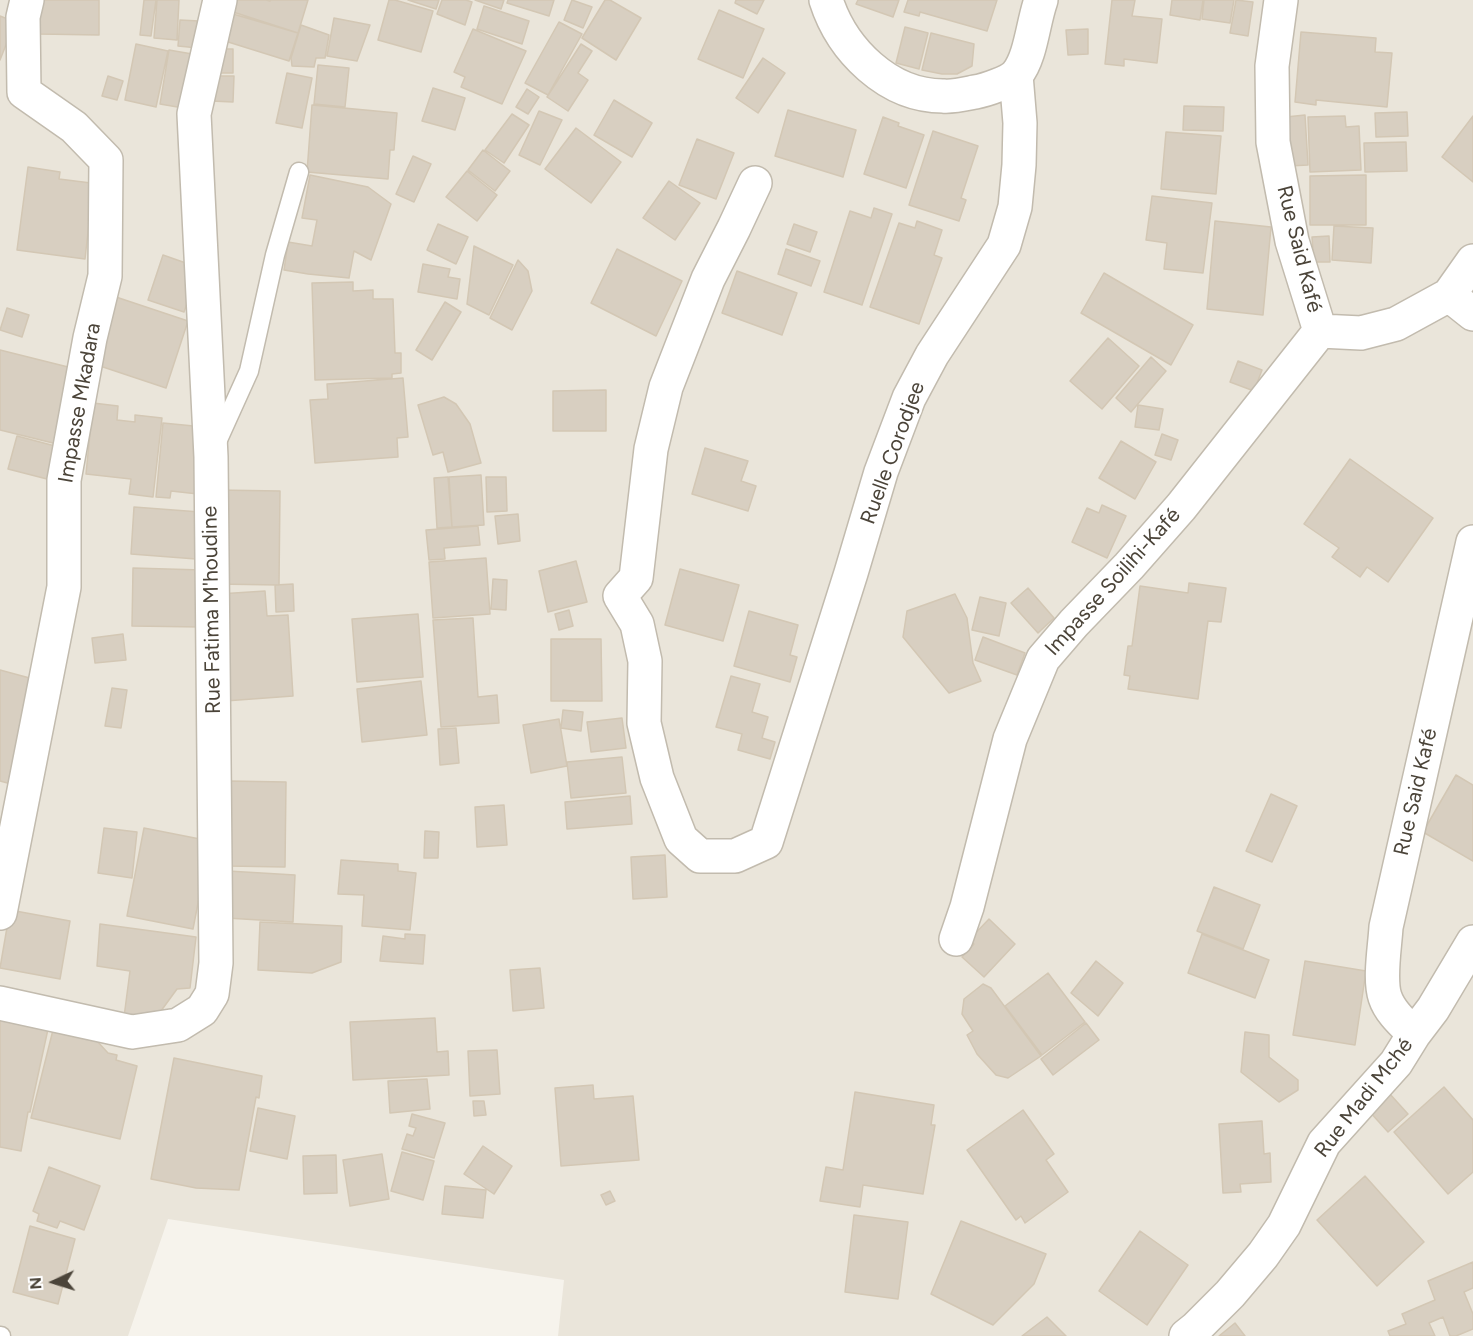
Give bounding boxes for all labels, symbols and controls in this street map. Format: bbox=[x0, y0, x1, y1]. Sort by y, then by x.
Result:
street label: Rue Said Kafé bbox=[1271, 183, 1327, 315]
street label: Impasse Mkadara bbox=[54, 321, 106, 485]
street label: Ruelle Corodjee bbox=[856, 378, 930, 528]
street label: Impasse Soilihi-Kafé bbox=[1040, 503, 1186, 661]
street label: Rue Fatima M'houdine bbox=[198, 506, 226, 714]
street label: Rue Said Kafé bbox=[1389, 726, 1443, 858]
street label: Rue Madi Mché bbox=[1310, 1033, 1418, 1163]
north arrow bbox=[24, 1252, 84, 1312]
text: N bbox=[26, 1276, 45, 1290]

